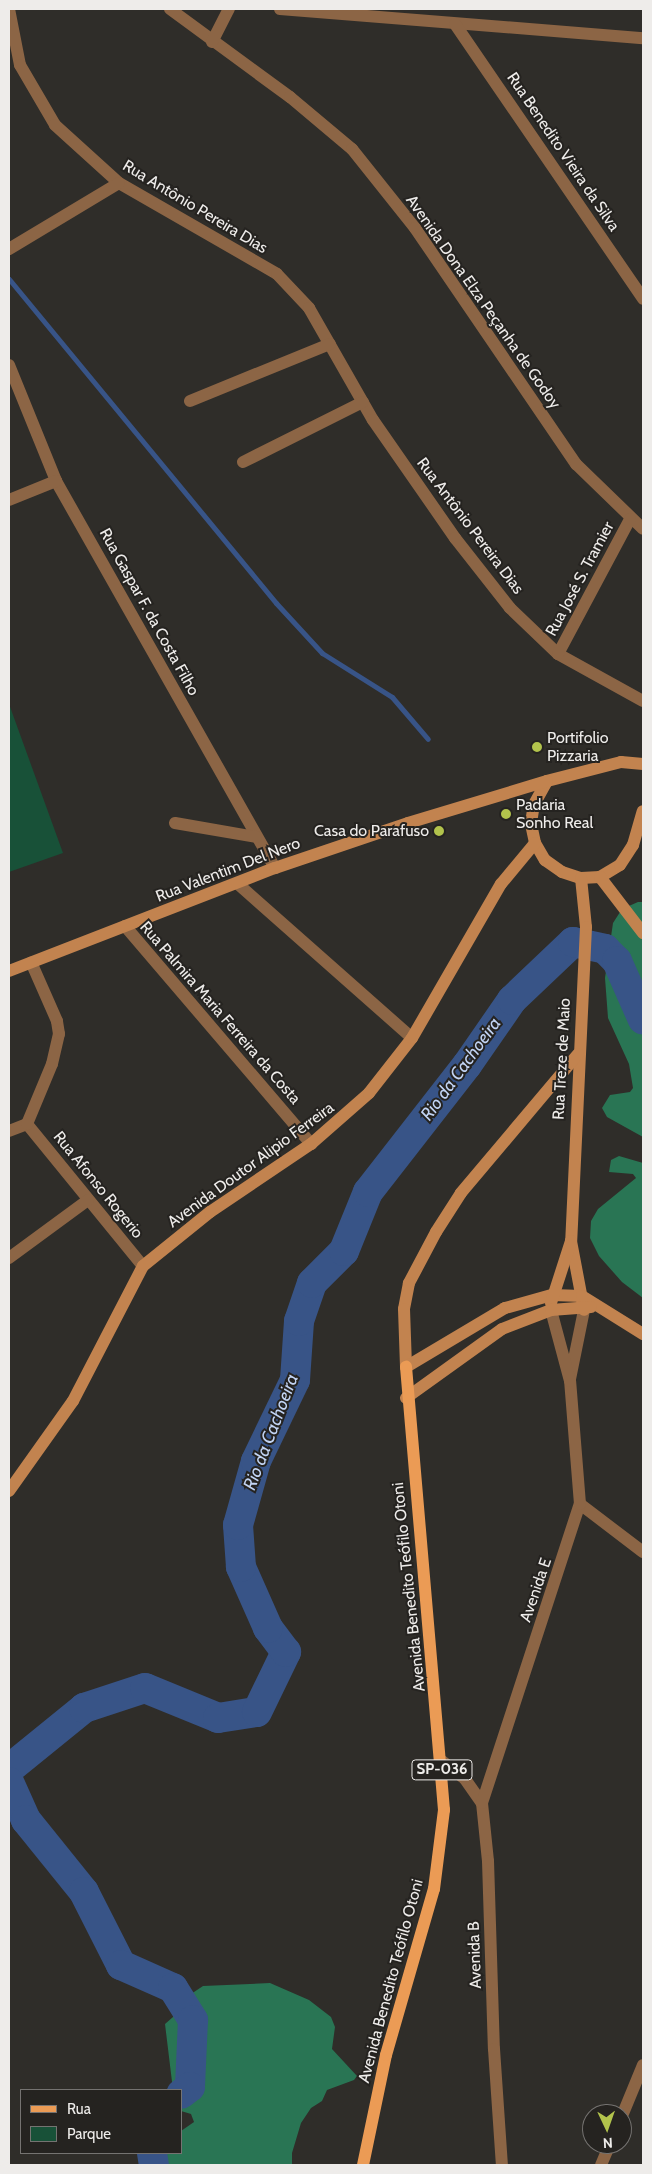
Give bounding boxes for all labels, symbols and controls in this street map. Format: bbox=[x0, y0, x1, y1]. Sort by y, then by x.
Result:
street label: Rua Benedito Vieira da Silva bbox=[503, 69, 623, 235]
street label: Rua Antônio Pereira Dias bbox=[119, 156, 271, 258]
street label: Avenida Dona Elza Peçanha de Godoy bbox=[402, 191, 564, 413]
street label: Rua Antônio Pereira Dias bbox=[412, 454, 528, 598]
street label: Rua José S. Tramier bbox=[542, 518, 618, 640]
street label: Rua Gaspar F. da Costa Filho bbox=[95, 525, 203, 699]
place label: Portifolio Pizzaria bbox=[547, 728, 608, 766]
marker: Portifolio Pizzaria bbox=[531, 741, 543, 753]
place label: Padaria Sonho Real bbox=[516, 795, 593, 833]
marker: Padaria Sonho Real bbox=[500, 808, 512, 820]
place label: Casa do Parafuso bbox=[314, 821, 429, 841]
marker: Casa do Parafuso bbox=[433, 825, 445, 837]
street label: Rua Valentim Del Nero bbox=[153, 834, 303, 906]
street label: Rua Palmira Maria Ferreira da Costa bbox=[136, 918, 304, 1108]
street label: Rua Treze de Maio bbox=[549, 998, 575, 1120]
water label: Rio da Cachoeira bbox=[416, 1013, 506, 1125]
street label: Avenida Doutor Alipio Ferreira bbox=[164, 1098, 338, 1232]
street label: Rua Afonso Rogerio bbox=[49, 1128, 147, 1242]
water label: Rio da Cachoeira bbox=[239, 1371, 303, 1493]
street label: Avenida Benedito Teófilo Otoni bbox=[388, 1481, 430, 1693]
street label: Avenida E bbox=[516, 1555, 556, 1625]
road number: SP-036 bbox=[411, 1758, 473, 1782]
street label: Avenida Benedito Teófilo Otoni bbox=[355, 1877, 427, 2085]
street label: Avenida B bbox=[464, 1921, 486, 1989]
legend bbox=[20, 2089, 182, 2154]
text: Rua bbox=[67, 2100, 91, 2118]
north arrow bbox=[582, 2104, 632, 2154]
text: Parque bbox=[67, 2125, 111, 2143]
text: N bbox=[602, 2134, 613, 2152]

